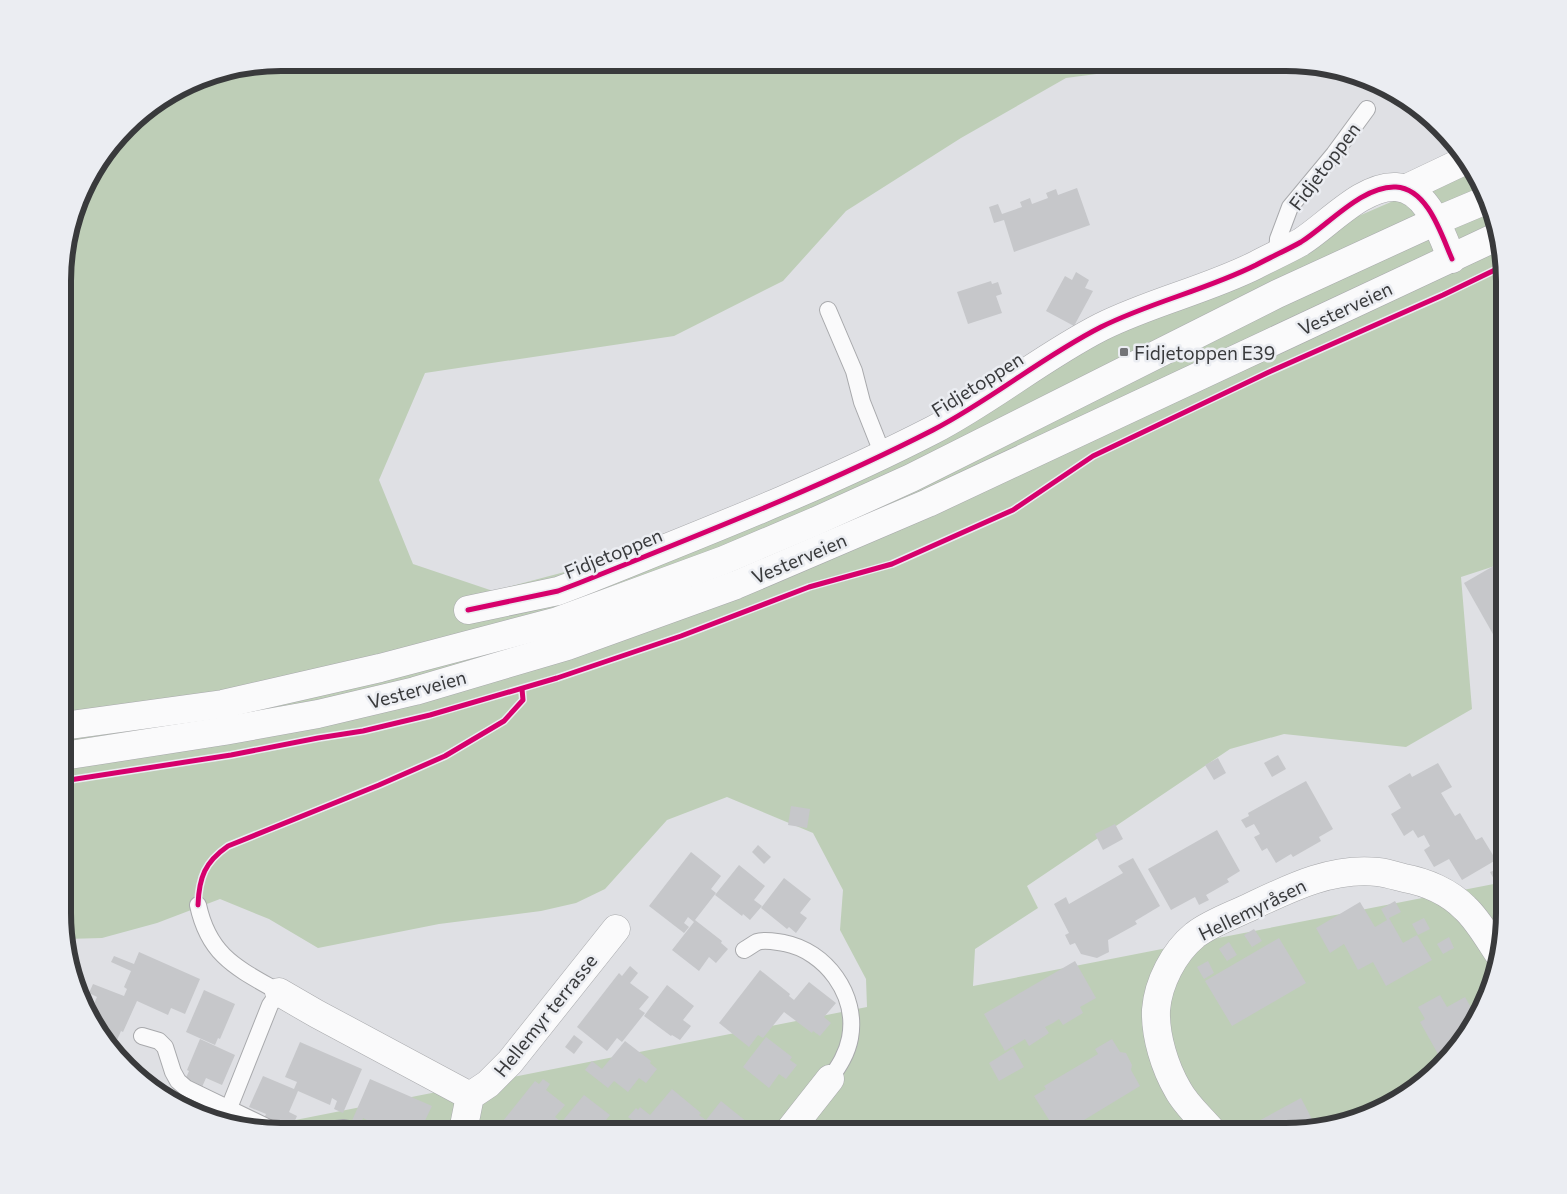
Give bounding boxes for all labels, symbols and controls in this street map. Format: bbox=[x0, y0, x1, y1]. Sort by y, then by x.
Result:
street label: Fidjetoppen bbox=[1284, 118, 1364, 214]
street label: Vesterveien bbox=[1294, 276, 1396, 340]
place label: Fidjetoppen E39 bbox=[1134, 341, 1275, 364]
marker: Fidjetoppen E39 bbox=[1118, 346, 1130, 358]
street label: Fidjetoppen bbox=[927, 347, 1027, 421]
street label: Fidjetoppen bbox=[561, 523, 665, 583]
street label: Vesterveien bbox=[748, 528, 850, 588]
street label: Vesterveien bbox=[365, 665, 469, 713]
street label: Hellemyråsen bbox=[1194, 873, 1310, 945]
street label: Hellemyr terrasse bbox=[488, 949, 602, 1081]

